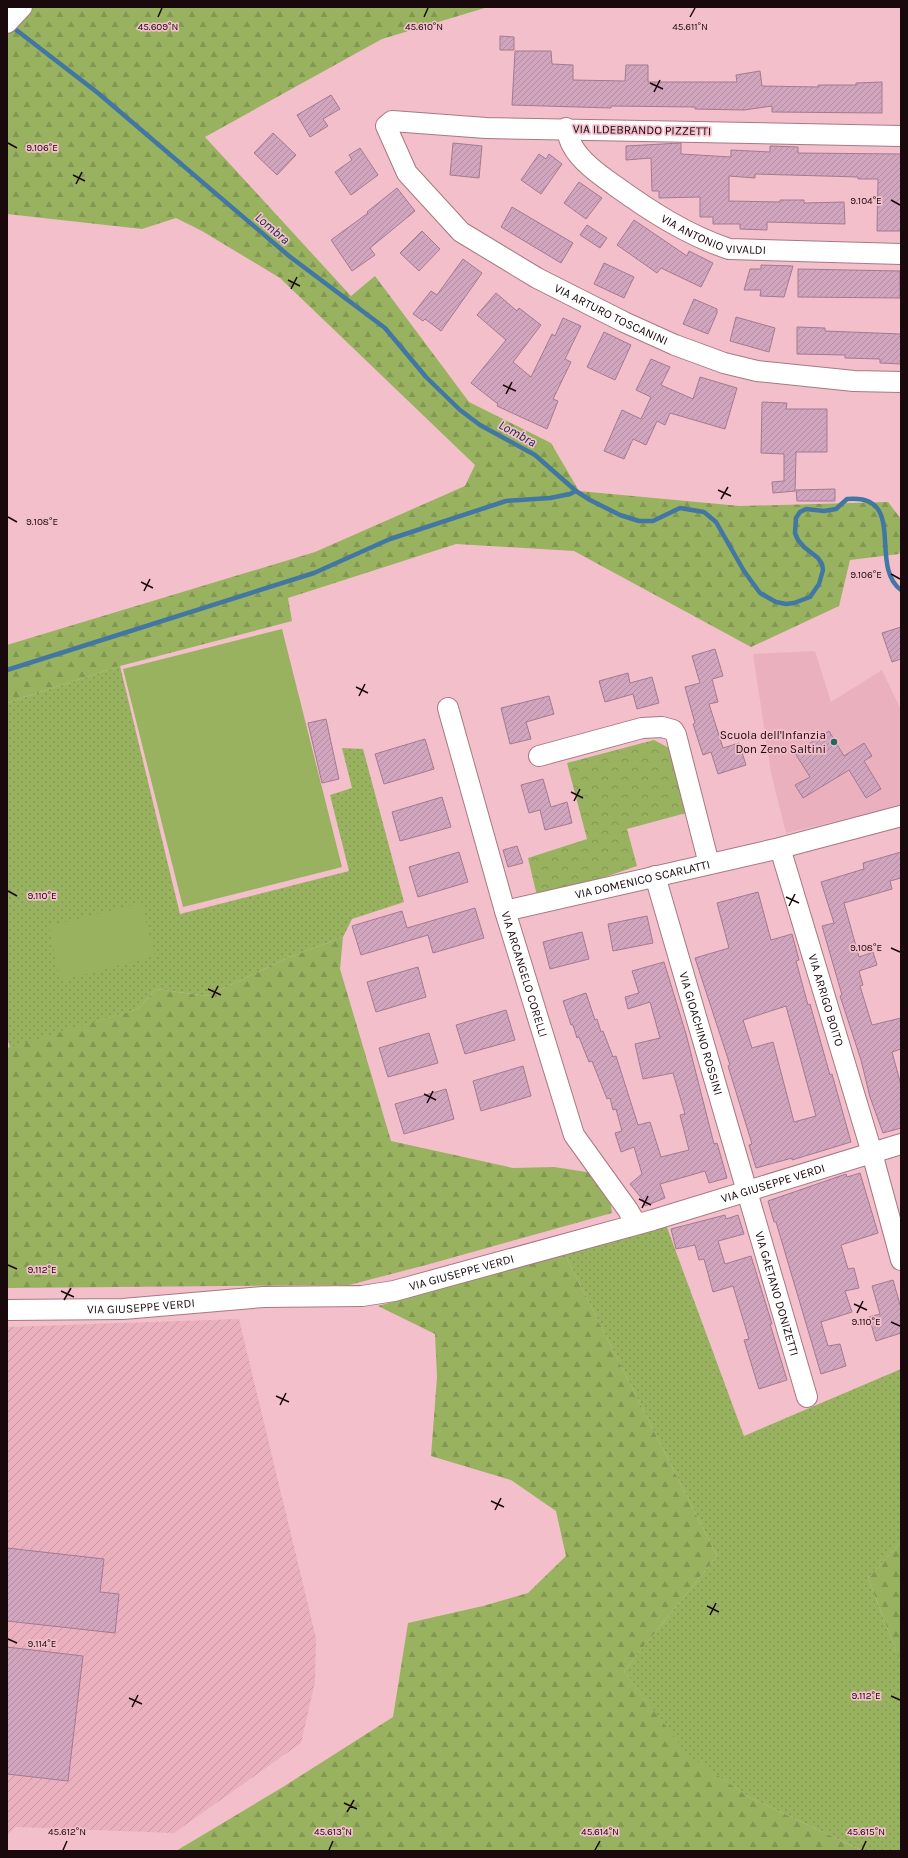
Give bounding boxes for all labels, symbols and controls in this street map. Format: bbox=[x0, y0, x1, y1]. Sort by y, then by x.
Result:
text: 45.609°N bbox=[138, 21, 178, 33]
text: 45.610°N bbox=[405, 21, 443, 33]
text: 45.611°N bbox=[672, 21, 708, 33]
street label: VIA ILDEBRANDO PIZZETTI bbox=[573, 122, 711, 138]
text: 9.106°E bbox=[26, 142, 58, 154]
text: 9.104°E bbox=[850, 195, 882, 207]
water label: Lombra bbox=[252, 210, 293, 247]
street label: VIA ANTONIO VIVALDI bbox=[658, 211, 766, 257]
street label: VIA ARTURO TOSCANINI bbox=[552, 281, 670, 348]
water label: Lombra bbox=[496, 417, 540, 450]
text: 9.108°E bbox=[26, 516, 58, 528]
text: 9.106°E bbox=[850, 569, 882, 581]
place label: Scuola dell'Infanzia Don Zeno Saltini bbox=[720, 728, 826, 756]
marker: Scuola dell'Infanzia Don Zeno Saltini bbox=[829, 737, 839, 747]
street label: VIA DOMENICO SCARLATTI bbox=[573, 857, 711, 902]
text: 9.110°E bbox=[27, 890, 57, 902]
street label: VIA ARCANGELO CORELLI bbox=[498, 909, 550, 1039]
text: 9.108°E bbox=[850, 942, 882, 954]
street label: VIA ARRIGO BOITO bbox=[805, 952, 846, 1048]
street label: VIA GIOACHINO ROSSINI bbox=[676, 970, 726, 1097]
street label: VIA GIUSEPPE VERDI bbox=[719, 1161, 827, 1206]
street label: VIA GAETANO DONIZETTI bbox=[752, 1230, 802, 1358]
street label: VIA GIUSEPPE VERDI bbox=[408, 1251, 516, 1293]
text: 9.112°E bbox=[27, 1264, 57, 1276]
street label: VIA GIUSEPPE VERDI bbox=[87, 1296, 195, 1316]
text: 9.110°E bbox=[851, 1316, 881, 1328]
text: 9.114°E bbox=[28, 1638, 56, 1650]
text: 9.112°E bbox=[851, 1690, 881, 1702]
text: 45.612°N bbox=[48, 1826, 86, 1838]
text: 45.613°N bbox=[314, 1826, 352, 1838]
text: 45.614°N bbox=[581, 1826, 619, 1838]
text: 45.615°N bbox=[847, 1826, 885, 1838]

